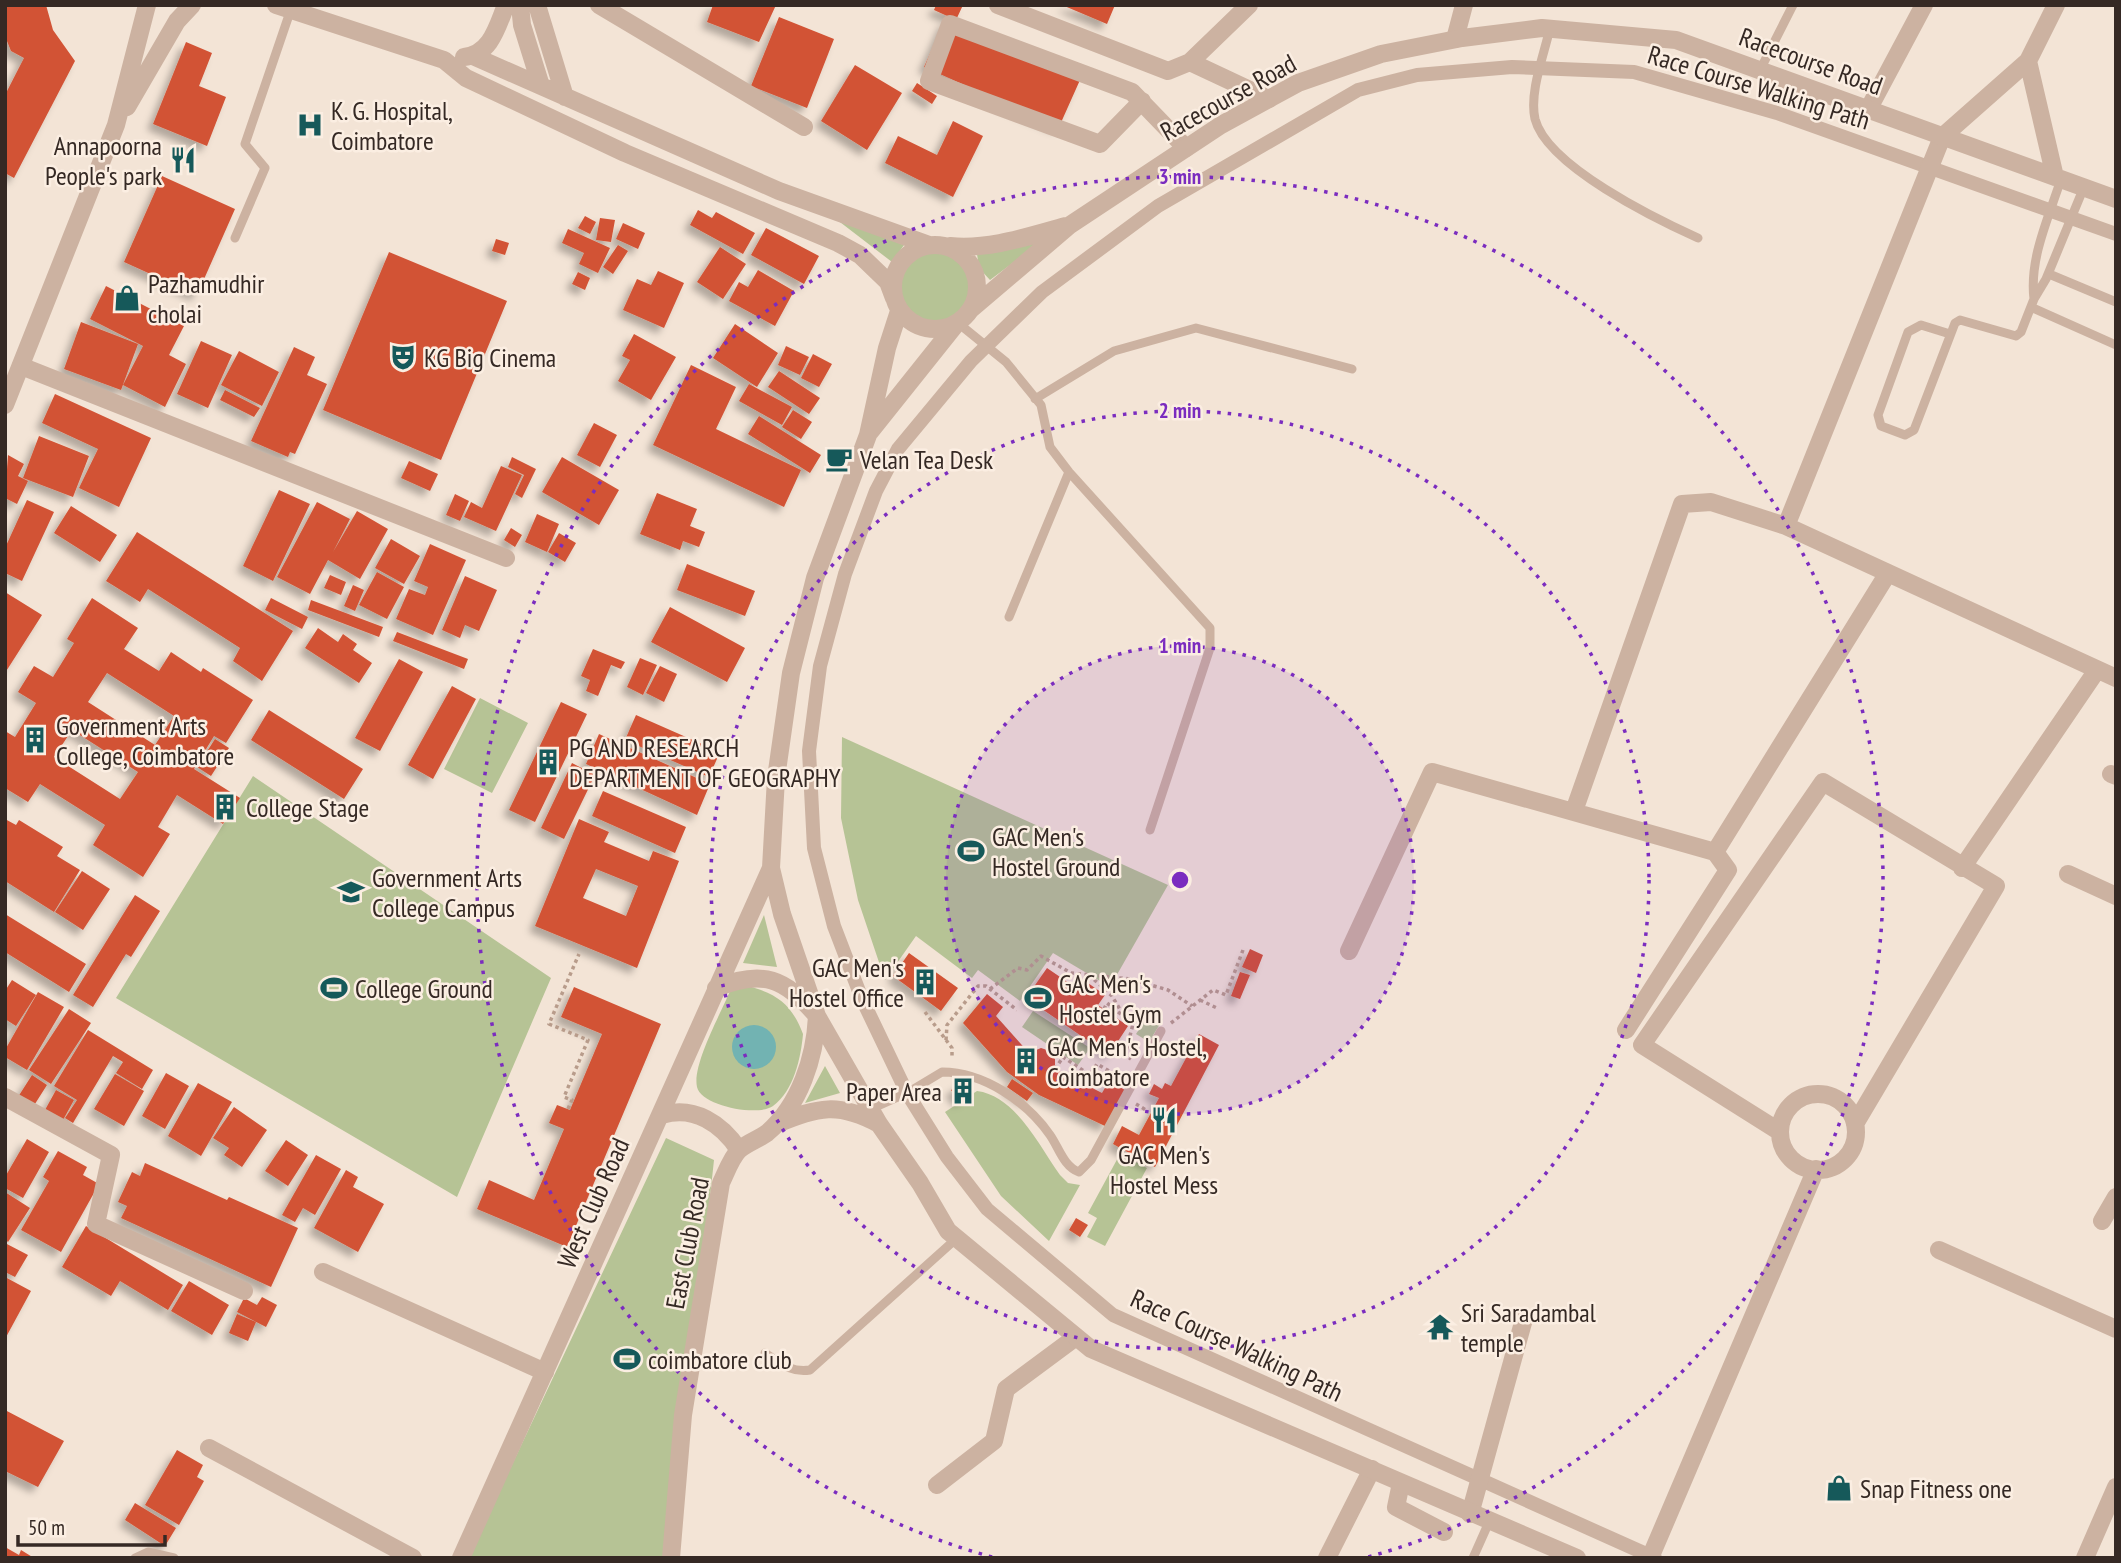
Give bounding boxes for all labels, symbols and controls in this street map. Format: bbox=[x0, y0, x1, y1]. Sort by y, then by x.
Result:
street label: Racecourse Road bbox=[1735, 20, 1887, 102]
street label: Race Course Walking Path bbox=[1644, 38, 1874, 136]
street label: Racecourse Road bbox=[1154, 46, 1302, 148]
place label: K. G. Hospital, Coimbatore bbox=[331, 94, 453, 157]
hospital icon: K. G. Hospital, Coimbatore bbox=[295, 110, 325, 140]
place label: Annapoorna People's park bbox=[45, 129, 162, 192]
restaurant icon: Annapoorna People's park bbox=[168, 145, 198, 175]
text: 3 min bbox=[1159, 163, 1201, 190]
place label: Pazhamudhir cholai bbox=[148, 267, 264, 330]
shop icon: Pazhamudhir cholai bbox=[112, 283, 142, 313]
place label: KG Big Cinema bbox=[424, 341, 556, 374]
theatre icon: KG Big Cinema bbox=[388, 342, 418, 372]
text: 2 min bbox=[1159, 397, 1201, 424]
place label: Velan Tea Desk bbox=[859, 443, 993, 476]
cafe icon: Velan Tea Desk bbox=[824, 444, 854, 474]
text: 1 min bbox=[1159, 632, 1201, 659]
place label: Government Arts College, Coimbatore bbox=[56, 709, 234, 772]
building icon: Government Arts College, Coimbatore bbox=[20, 725, 50, 755]
place label: PG AND RESEARCH DEPARTMENT OF GEOGRAPHY bbox=[569, 731, 841, 794]
building icon: PG AND RESEARCH DEPARTMENT OF GEOGRAPHY bbox=[533, 747, 563, 777]
place label: College Stage bbox=[246, 791, 369, 824]
building icon: College Stage bbox=[210, 792, 240, 822]
place label: GAC Men's Hostel Ground bbox=[992, 820, 1120, 883]
sports icon: GAC Men's Hostel Ground bbox=[956, 836, 986, 866]
place label: Government Arts College Campus bbox=[372, 861, 522, 924]
centre of rings bbox=[1168, 868, 1192, 892]
school or university icon: Government Arts College Campus bbox=[336, 877, 366, 907]
place label: GAC Men's Hostel Office bbox=[789, 951, 904, 1014]
building icon: GAC Men's Hostel Office bbox=[910, 967, 940, 997]
place label: GAC Men's Hostel Gym bbox=[1059, 967, 1162, 1030]
place label: College Ground bbox=[355, 972, 493, 1005]
sports icon: College Ground bbox=[319, 973, 349, 1003]
sports icon: GAC Men's Hostel Gym bbox=[1023, 983, 1053, 1013]
place label: GAC Men's Hostel, Coimbatore bbox=[1047, 1030, 1207, 1093]
building icon: GAC Men's Hostel, Coimbatore bbox=[1011, 1046, 1041, 1076]
place label: Paper Area bbox=[846, 1075, 942, 1108]
building icon: Paper Area bbox=[948, 1076, 978, 1106]
restaurant icon: GAC Men's Hostel Mess bbox=[1149, 1105, 1179, 1135]
street label: West Club Road bbox=[550, 1133, 636, 1273]
place label: GAC Men's Hostel Mess bbox=[1110, 1138, 1218, 1201]
street label: East Club Road bbox=[658, 1174, 716, 1312]
street label: Race Course Walking Path bbox=[1126, 1281, 1348, 1409]
place label: Sri Saradambal temple bbox=[1461, 1296, 1596, 1359]
temple icon: Sri Saradambal temple bbox=[1425, 1312, 1455, 1342]
place label: coimbatore club bbox=[648, 1343, 792, 1376]
sports icon: coimbatore club bbox=[612, 1344, 642, 1374]
place label: Snap Fitness one bbox=[1860, 1472, 2012, 1505]
shop icon: Snap Fitness one bbox=[1824, 1473, 1854, 1503]
scale bar bbox=[18, 1504, 164, 1548]
text: 50 m bbox=[28, 1514, 65, 1541]

